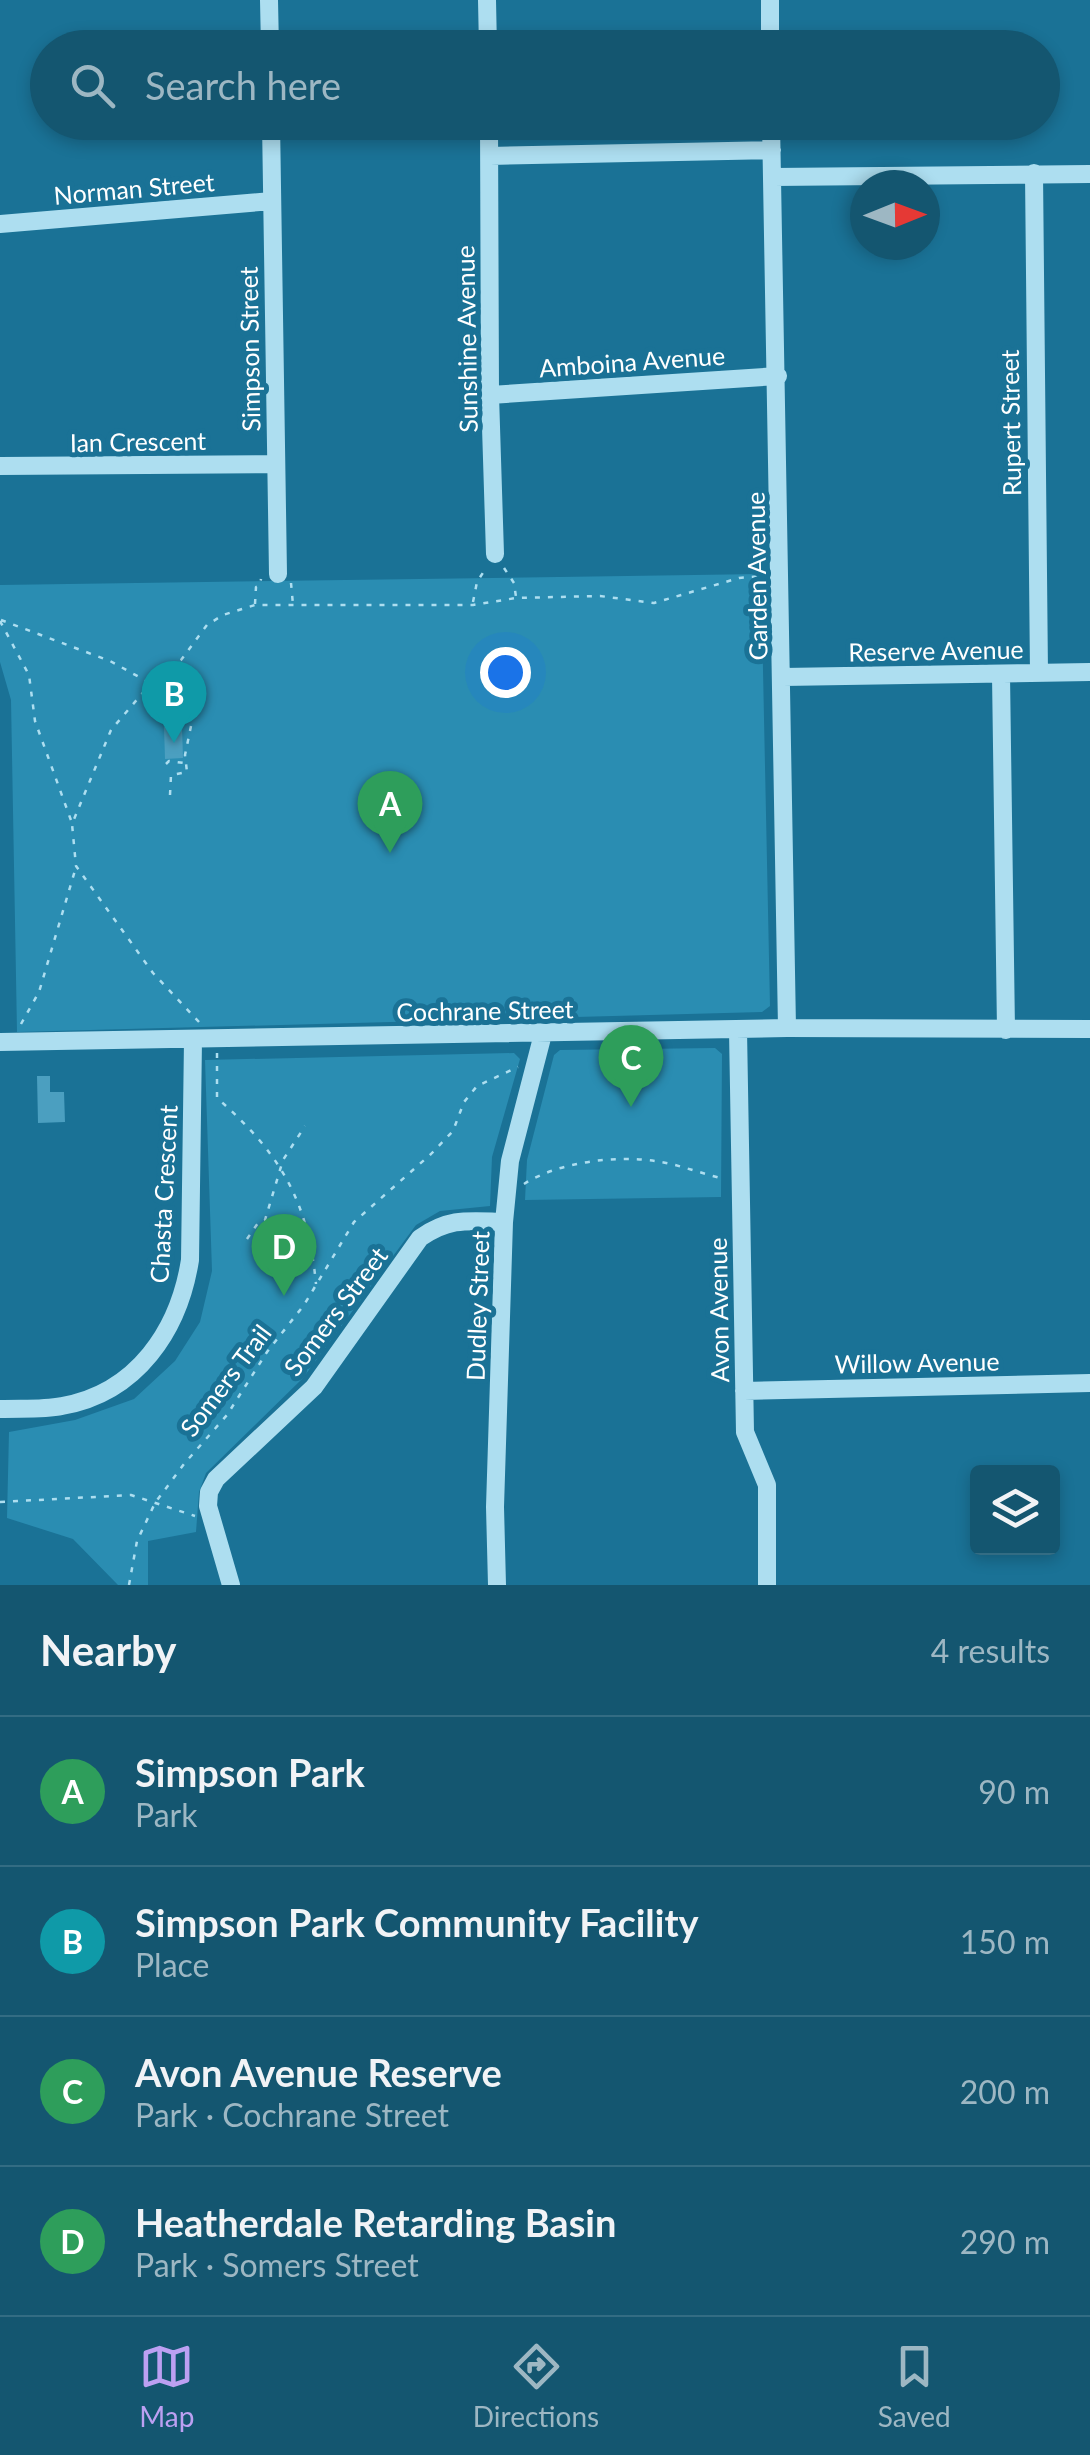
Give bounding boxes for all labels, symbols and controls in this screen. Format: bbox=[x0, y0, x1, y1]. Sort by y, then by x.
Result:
search box bbox=[30, 30, 1060, 140]
icon: search bbox=[65, 58, 120, 113]
text: Search here bbox=[145, 62, 341, 108]
street label: Norman Street bbox=[52, 166, 216, 210]
north arrow bbox=[850, 170, 940, 260]
street label: Sunshine Avenue bbox=[449, 245, 483, 433]
street label: Simpson Street bbox=[233, 266, 265, 432]
street label: Amboina Avenue bbox=[538, 340, 726, 382]
street label: Rupert Street bbox=[994, 349, 1026, 497]
street label: Ian Crescent bbox=[70, 425, 206, 457]
street label: Garden Avenue bbox=[740, 491, 772, 661]
street label: Reserve Avenue bbox=[848, 633, 1024, 667]
your location bbox=[480, 647, 531, 698]
pin: B bbox=[142, 660, 206, 743]
pin: A bbox=[358, 770, 422, 853]
street label: Cochrane Street bbox=[396, 993, 574, 1027]
pin: C bbox=[598, 1024, 664, 1107]
street label: Chasta Crescent bbox=[143, 1104, 183, 1284]
pin: D bbox=[252, 1214, 316, 1296]
street label: Dudley Street bbox=[459, 1230, 495, 1381]
street label: Avon Avenue bbox=[702, 1237, 734, 1383]
street label: Somers Street bbox=[277, 1241, 393, 1381]
street label: Somers Trail bbox=[173, 1318, 277, 1442]
street label: Willow Avenue bbox=[834, 1346, 1000, 1378]
map controls bbox=[970, 1465, 1060, 1555]
button: layers bbox=[970, 1465, 1060, 1555]
text: Nearby bbox=[40, 1625, 177, 1675]
text: 4 results bbox=[931, 1631, 1050, 1670]
text: Simpson Park bbox=[135, 1749, 365, 1795]
text: A bbox=[61, 1772, 84, 1811]
text: 90 m bbox=[978, 1772, 1050, 1811]
text: Park bbox=[135, 1795, 198, 1834]
text: Simpson Park Community Facility bbox=[135, 1899, 699, 1945]
text: B bbox=[62, 1922, 83, 1961]
text: 150 m bbox=[960, 1922, 1050, 1961]
text: Place bbox=[135, 1945, 209, 1984]
text: Avon Avenue Reserve bbox=[135, 2049, 502, 2095]
text: C bbox=[62, 2072, 83, 2111]
text: 200 m bbox=[960, 2072, 1050, 2111]
text: Park · Cochrane Street bbox=[135, 2095, 449, 2134]
text: Heatherdale Retarding Basin bbox=[135, 2199, 616, 2245]
text: D bbox=[60, 2222, 85, 2261]
text: 290 m bbox=[960, 2222, 1050, 2261]
text: Park · Somers Street bbox=[135, 2245, 419, 2284]
tab: Map bbox=[139, 2339, 194, 2433]
tab: Directions bbox=[473, 2339, 599, 2433]
tab: Saved bbox=[878, 2339, 951, 2433]

